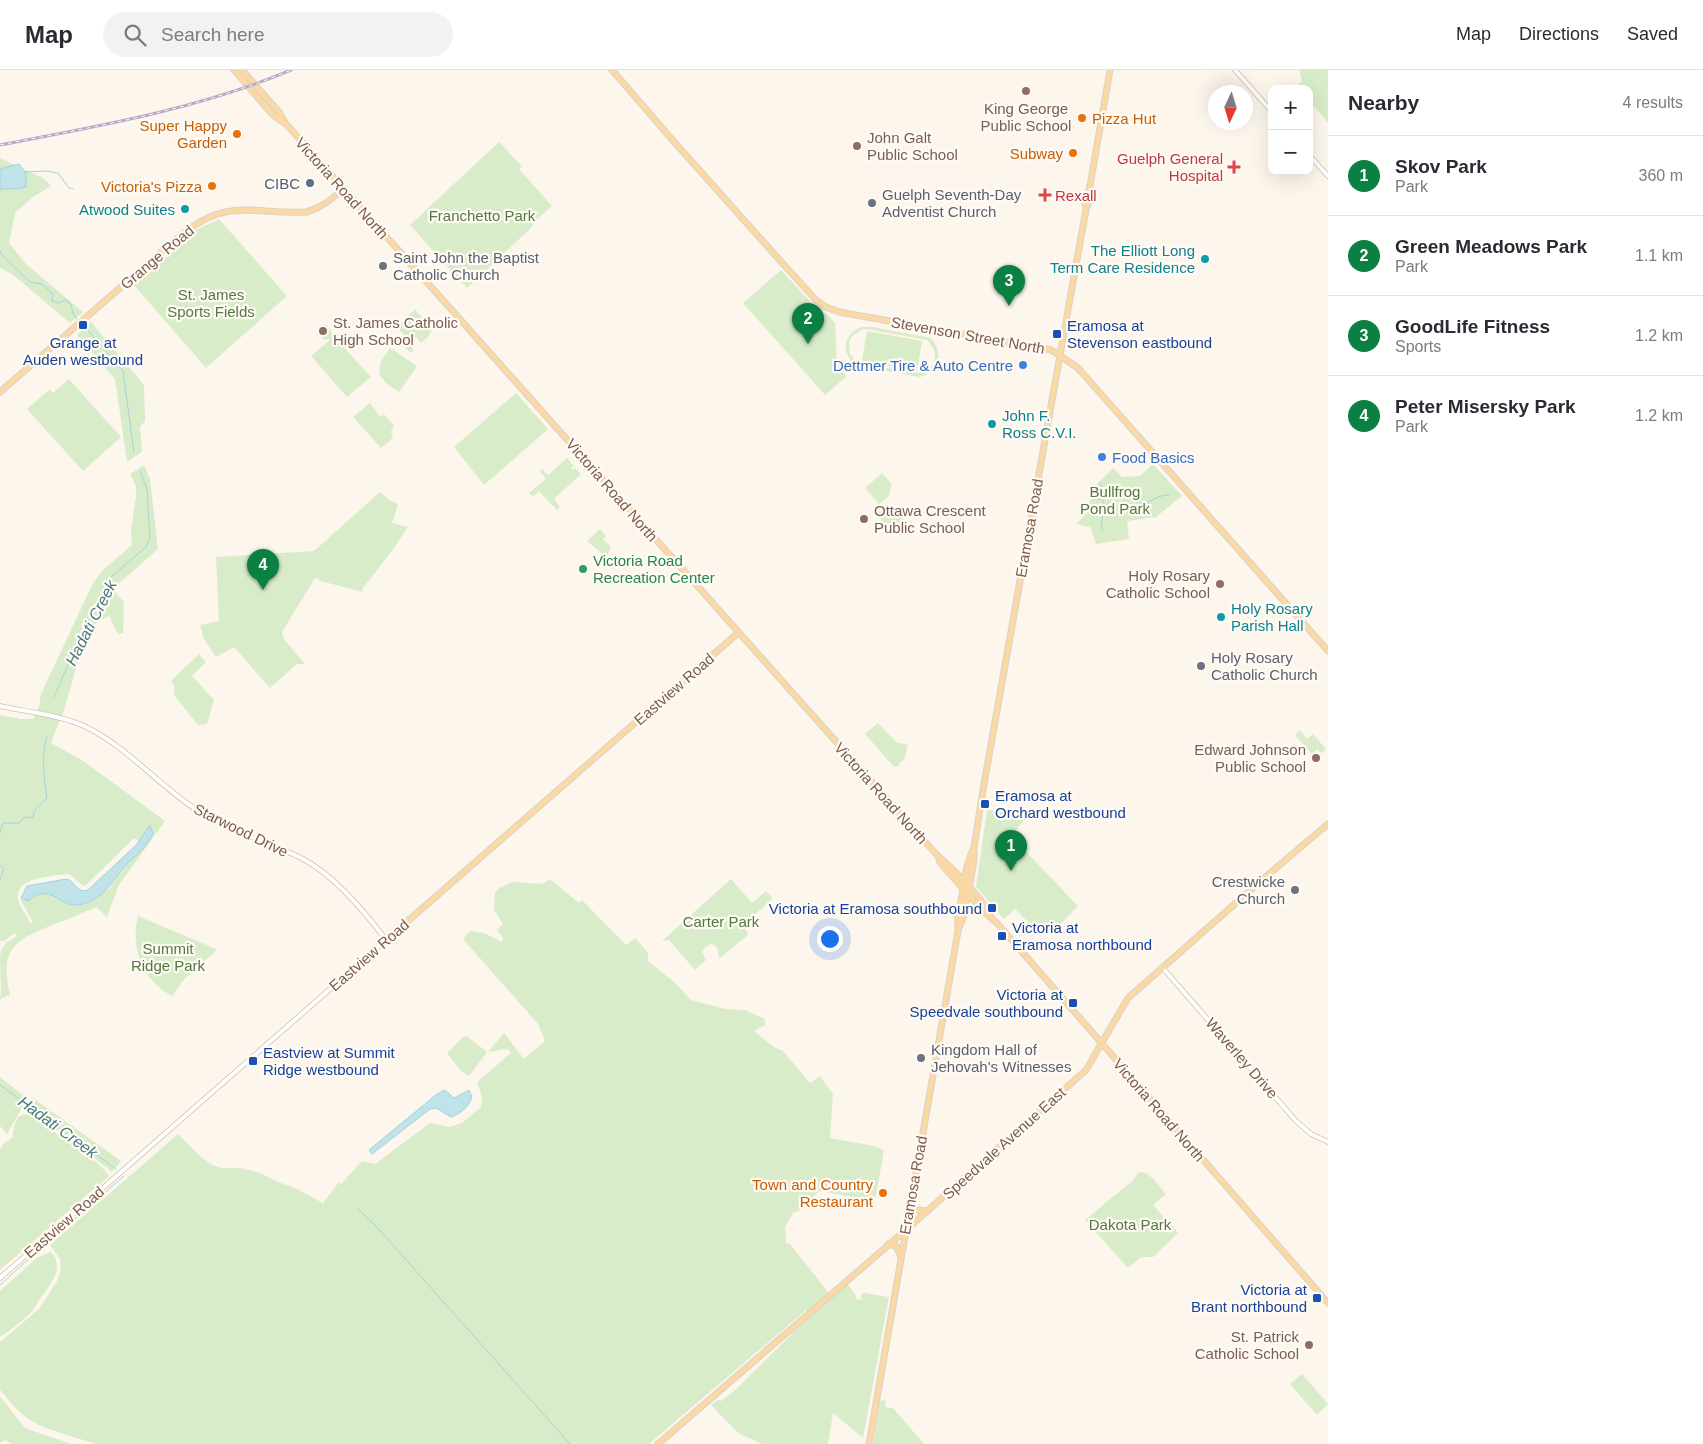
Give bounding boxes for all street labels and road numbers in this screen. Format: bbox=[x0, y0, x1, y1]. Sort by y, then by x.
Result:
street label: Victoria Road North bbox=[292, 134, 392, 242]
street label: Grange Road bbox=[117, 222, 197, 292]
street label: Stevenson Street North bbox=[890, 313, 1046, 357]
street label: Victoria Road North bbox=[563, 435, 661, 545]
street label: Eramosa Road bbox=[1012, 477, 1046, 579]
street label: Eastview Road bbox=[631, 650, 717, 728]
street label: Victoria Road North bbox=[831, 739, 931, 847]
street label: Starwood Drive bbox=[191, 800, 291, 860]
street label: Eastview Road bbox=[326, 916, 412, 994]
street label: Waverley Drive bbox=[1202, 1014, 1282, 1102]
street label: Victoria Road North bbox=[1110, 1055, 1208, 1165]
street label: Speedvale Avenue East bbox=[939, 1083, 1069, 1203]
street label: Eramosa Road bbox=[896, 1134, 930, 1236]
street label: Eastview Road bbox=[21, 1183, 107, 1261]

